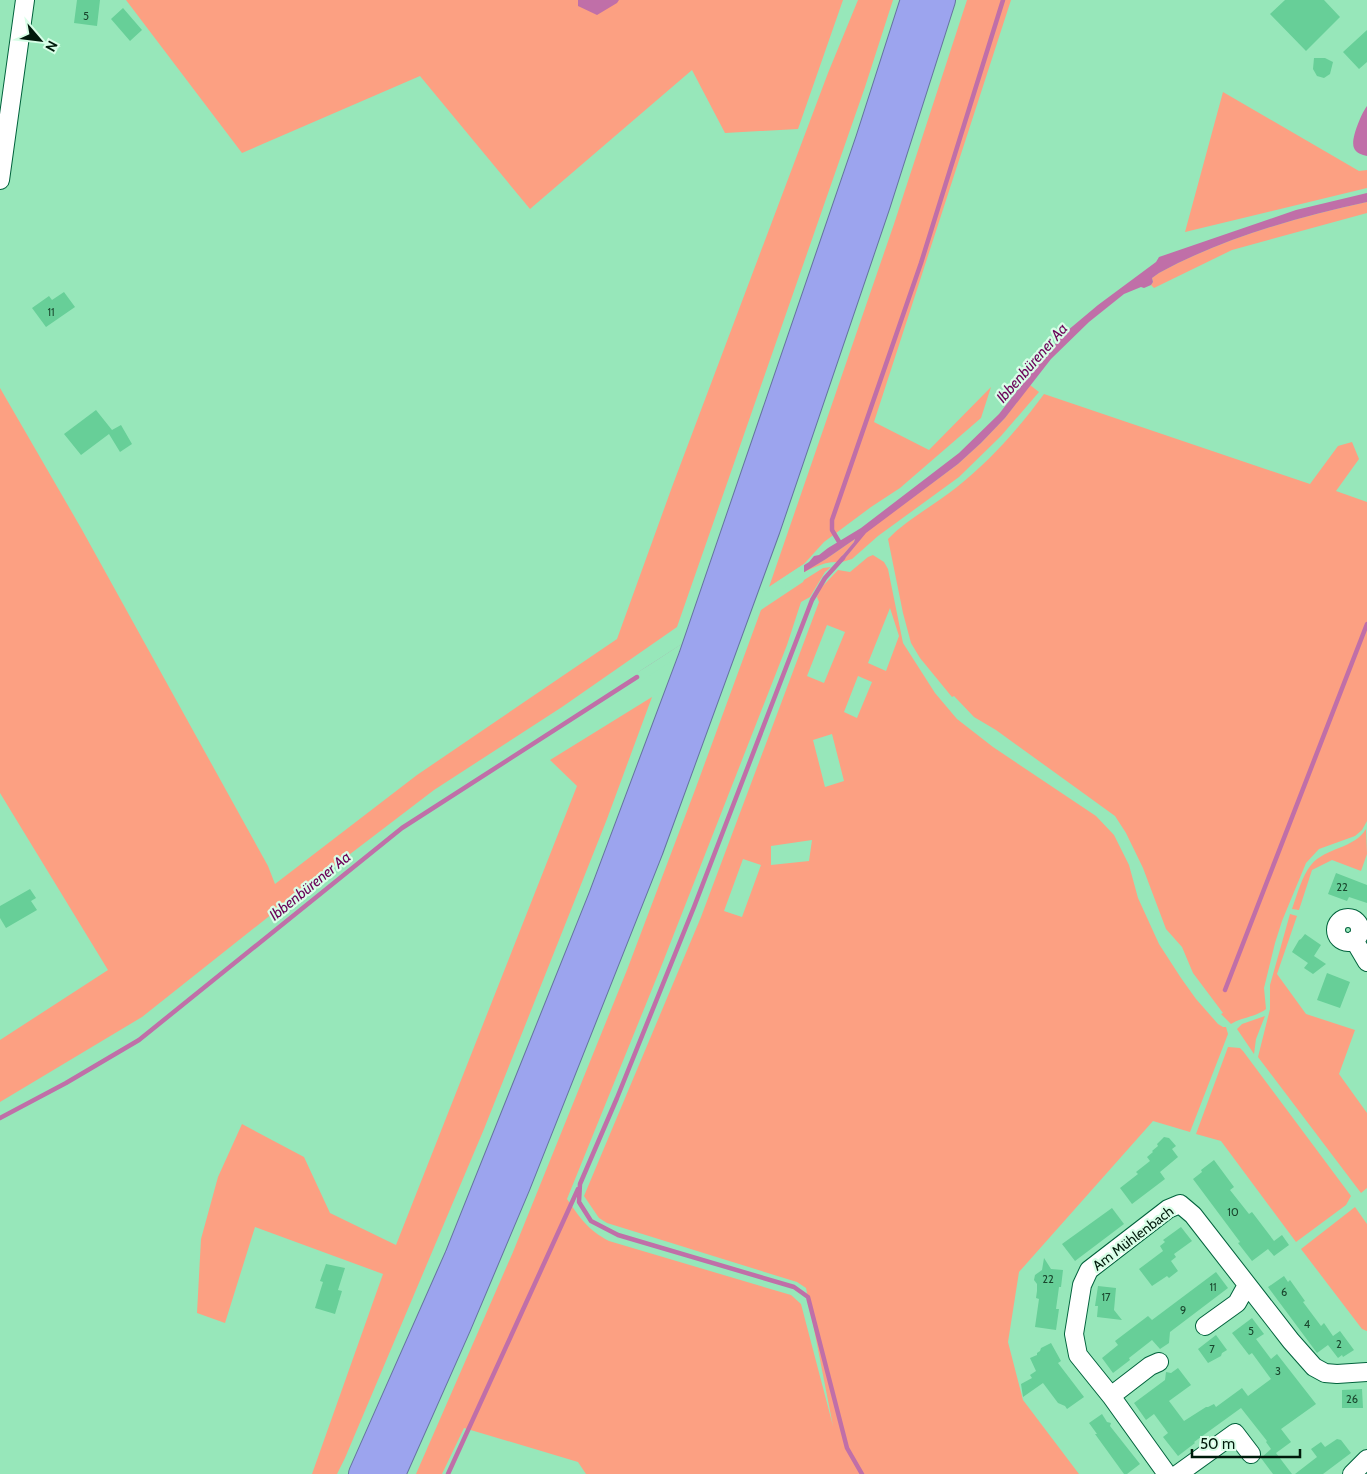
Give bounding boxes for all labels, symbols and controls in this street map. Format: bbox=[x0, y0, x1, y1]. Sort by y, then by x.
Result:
house number: 5 bbox=[83, 9, 89, 23]
north arrow bbox=[15, 15, 65, 65]
text: N bbox=[41, 38, 62, 55]
house number: 11 bbox=[47, 305, 55, 319]
water label: Ibbenbürener Aa bbox=[993, 320, 1071, 406]
water label: Ibbenbürener Aa bbox=[266, 848, 354, 924]
house number: 22 bbox=[1336, 880, 1348, 894]
street label: Am Mühlenbach bbox=[1089, 1202, 1177, 1274]
house number: 10 bbox=[1227, 1205, 1239, 1219]
house number: 22 bbox=[1042, 1272, 1054, 1286]
house number: 11 bbox=[1209, 1280, 1217, 1294]
house number: 6 bbox=[1281, 1285, 1287, 1299]
house number: 17 bbox=[1101, 1290, 1111, 1304]
house number: 9 bbox=[1180, 1303, 1186, 1317]
house number: 4 bbox=[1304, 1317, 1311, 1331]
house number: 5 bbox=[1248, 1324, 1254, 1338]
house number: 2 bbox=[1336, 1337, 1342, 1351]
house number: 7 bbox=[1209, 1342, 1215, 1356]
house number: 3 bbox=[1275, 1364, 1281, 1378]
house number: 26 bbox=[1346, 1392, 1358, 1406]
scale bar bbox=[1192, 1426, 1300, 1458]
text: 50 m bbox=[1200, 1435, 1235, 1453]

